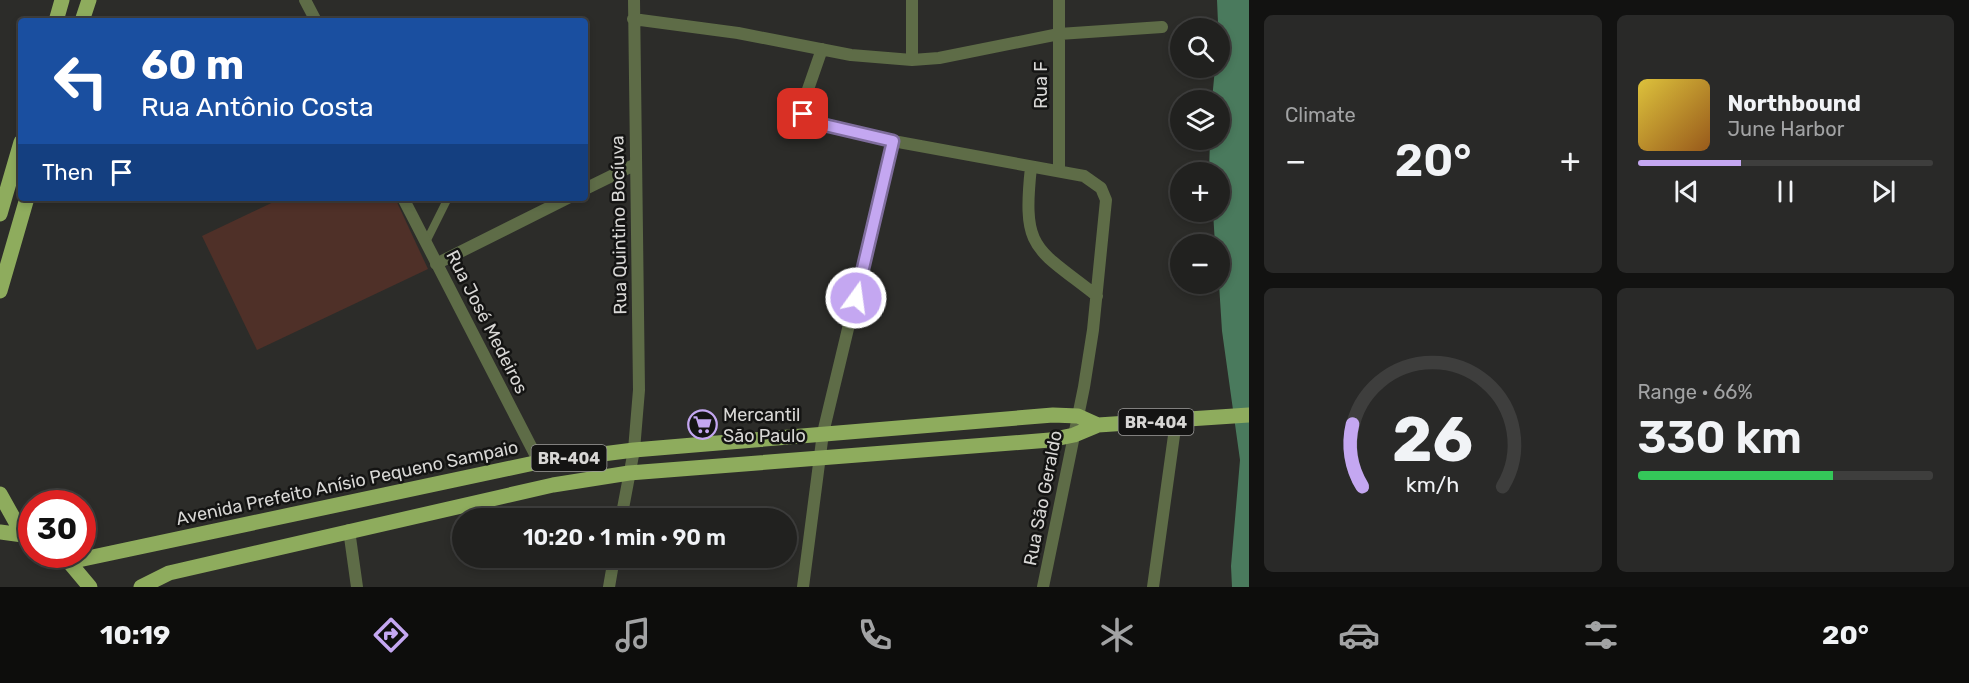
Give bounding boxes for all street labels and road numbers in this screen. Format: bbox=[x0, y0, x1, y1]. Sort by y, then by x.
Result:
street label: Rua F bbox=[1030, 61, 1052, 109]
street label: Rua Quintino Bocíuva bbox=[606, 135, 632, 315]
street label: Rua José Medeiros bbox=[441, 247, 533, 397]
road number: BR-404 bbox=[1118, 409, 1194, 435]
street label: Rua São Geraldo bbox=[1019, 429, 1067, 567]
street label: Avenida Prefeito Anísio Pequeno Sampaio bbox=[174, 436, 520, 530]
road number: BR-404 bbox=[532, 445, 606, 471]

